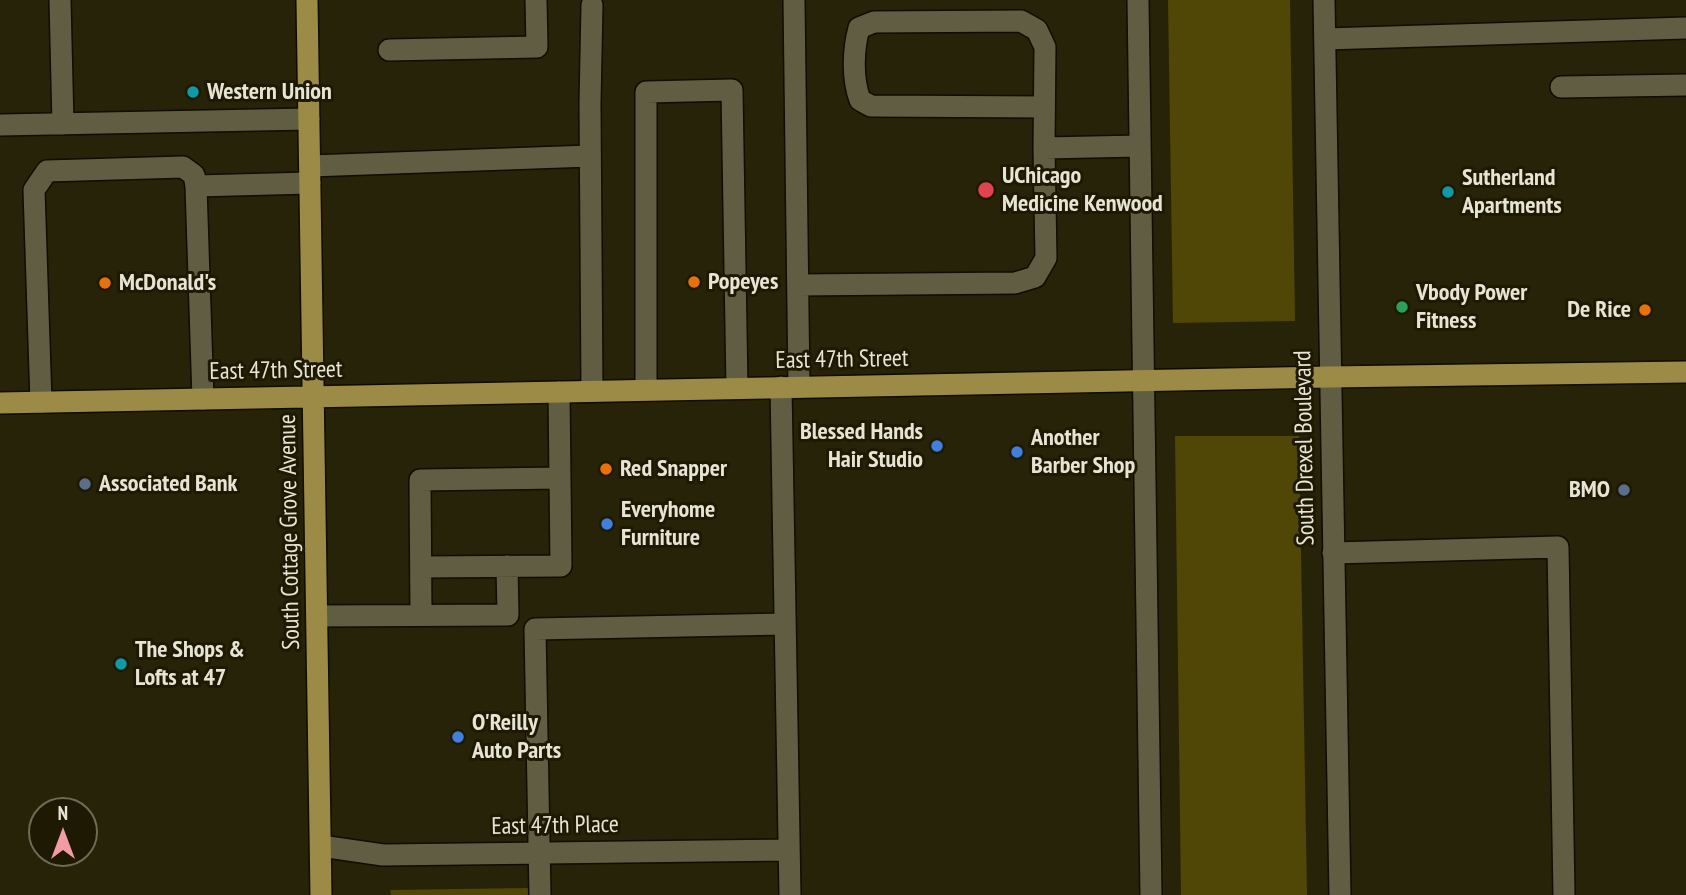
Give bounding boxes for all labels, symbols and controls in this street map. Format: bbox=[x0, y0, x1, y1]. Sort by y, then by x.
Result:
place label: Western Union bbox=[207, 78, 332, 106]
marker: Western Union bbox=[185, 84, 201, 100]
place label: UChicago Medicine Kenwood bbox=[1002, 162, 1163, 218]
place label: Sutherland Apartments bbox=[1462, 164, 1562, 220]
marker: UChicago Medicine Kenwood bbox=[976, 180, 996, 200]
marker: Sutherland Apartments bbox=[1440, 184, 1456, 200]
place label: Popeyes bbox=[708, 268, 778, 296]
place label: McDonald's bbox=[119, 269, 216, 297]
marker: Popeyes bbox=[686, 274, 702, 290]
marker: McDonald's bbox=[97, 275, 113, 291]
place label: Vbody Power Fitness bbox=[1416, 279, 1527, 335]
place label: De Rice bbox=[1567, 296, 1631, 324]
marker: Vbody Power Fitness bbox=[1394, 299, 1410, 315]
marker: De Rice bbox=[1637, 302, 1653, 318]
street label: East 47th Street bbox=[775, 344, 909, 376]
street label: South Drexel Boulevard bbox=[1289, 350, 1321, 546]
street label: East 47th Street bbox=[209, 355, 343, 387]
street label: South Cottage Grove Avenue bbox=[274, 414, 306, 650]
place label: Blessed Hands Hair Studio bbox=[800, 418, 923, 474]
place label: Another Barber Shop bbox=[1031, 424, 1135, 480]
marker: Blessed Hands Hair Studio bbox=[929, 438, 945, 454]
marker: Another Barber Shop bbox=[1009, 444, 1025, 460]
place label: Red Snapper bbox=[620, 455, 727, 483]
marker: Red Snapper bbox=[598, 461, 614, 477]
place label: Associated Bank bbox=[99, 470, 237, 498]
marker: Associated Bank bbox=[77, 476, 93, 492]
place label: BMO bbox=[1569, 476, 1610, 504]
marker: BMO bbox=[1616, 482, 1632, 498]
place label: Everyhome Furniture bbox=[621, 496, 715, 552]
marker: Everyhome Furniture bbox=[599, 516, 615, 532]
place label: The Shops & Lofts at 47 bbox=[135, 636, 244, 692]
marker: The Shops & Lofts at 47 bbox=[113, 656, 129, 672]
place label: O'Reilly Auto Parts bbox=[472, 709, 561, 765]
marker: O'Reilly Auto Parts bbox=[450, 729, 466, 745]
north arrow bbox=[28, 797, 98, 867]
text: N bbox=[58, 801, 68, 825]
street label: East 47th Place bbox=[491, 810, 619, 842]

